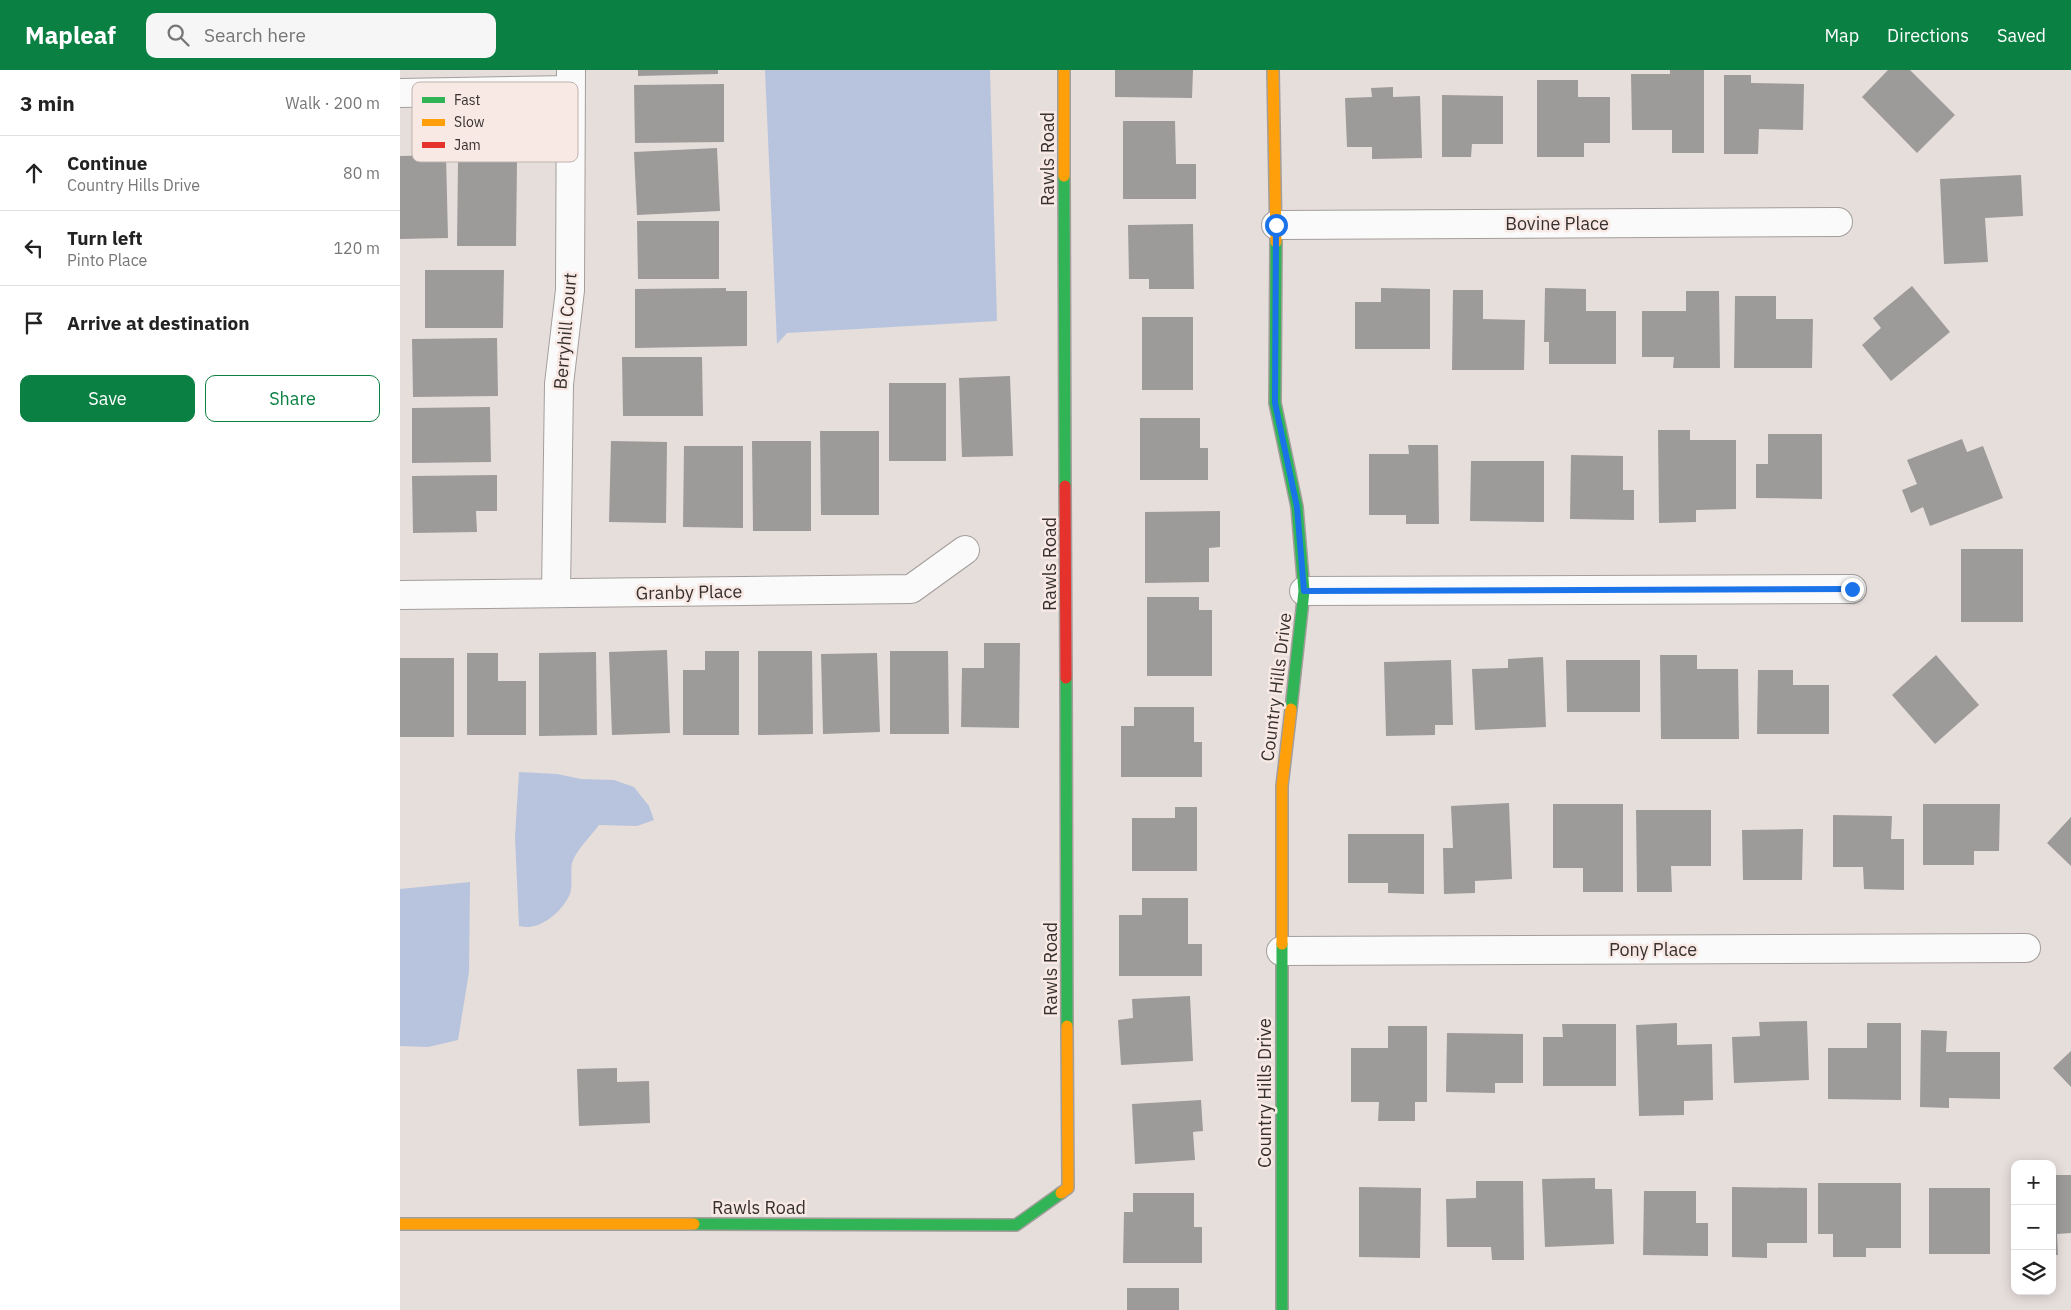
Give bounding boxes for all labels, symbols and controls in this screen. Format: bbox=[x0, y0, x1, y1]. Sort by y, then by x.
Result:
search box bbox=[146, 13, 496, 58]
text: Mapleaf bbox=[25, 19, 116, 51]
icon: search bbox=[164, 21, 192, 49]
text: Search here bbox=[204, 23, 306, 47]
text: Map bbox=[1824, 24, 1859, 47]
text: Directions bbox=[1887, 24, 1969, 47]
text: Saved bbox=[1997, 24, 2046, 47]
legend bbox=[412, 82, 578, 162]
text: 3 min bbox=[20, 89, 75, 117]
text: Fast bbox=[454, 91, 480, 109]
text: Walk · 200 m bbox=[285, 93, 380, 113]
street label: Rawls Road bbox=[1036, 112, 1059, 206]
text: Slow bbox=[454, 113, 485, 131]
text: Jam bbox=[454, 136, 481, 154]
text: Continue bbox=[67, 151, 147, 175]
icon: ahead bbox=[20, 159, 48, 187]
text: 80 m bbox=[343, 163, 380, 183]
text: Country Hills Drive bbox=[67, 175, 200, 195]
street label: Bovine Place bbox=[1505, 212, 1609, 235]
route start bbox=[1265, 214, 1288, 237]
text: Turn left bbox=[67, 226, 143, 250]
icon: left bbox=[20, 234, 48, 262]
text: 120 m bbox=[333, 238, 380, 258]
text: Pinto Place bbox=[67, 250, 147, 270]
street label: Berryhill Court bbox=[548, 272, 582, 390]
icon: arrive bbox=[20, 309, 48, 337]
text: Arrive at destination bbox=[67, 311, 250, 335]
button: Save bbox=[20, 375, 195, 422]
button: Share bbox=[205, 375, 380, 422]
street label: Rawls Road bbox=[1038, 517, 1061, 611]
route end bbox=[1841, 578, 1864, 601]
street label: Granby Place bbox=[635, 580, 743, 604]
street label: Country Hills Drive bbox=[1255, 611, 1297, 763]
street label: Rawls Road bbox=[1039, 922, 1062, 1016]
street label: Pony Place bbox=[1609, 938, 1697, 961]
street label: Country Hills Drive bbox=[1253, 1018, 1276, 1168]
map controls bbox=[2011, 1160, 2056, 1295]
button: + bbox=[2011, 1160, 2056, 1205]
street label: Rawls Road bbox=[712, 1196, 806, 1219]
button: − bbox=[2011, 1205, 2056, 1250]
button: layers bbox=[2011, 1250, 2056, 1295]

